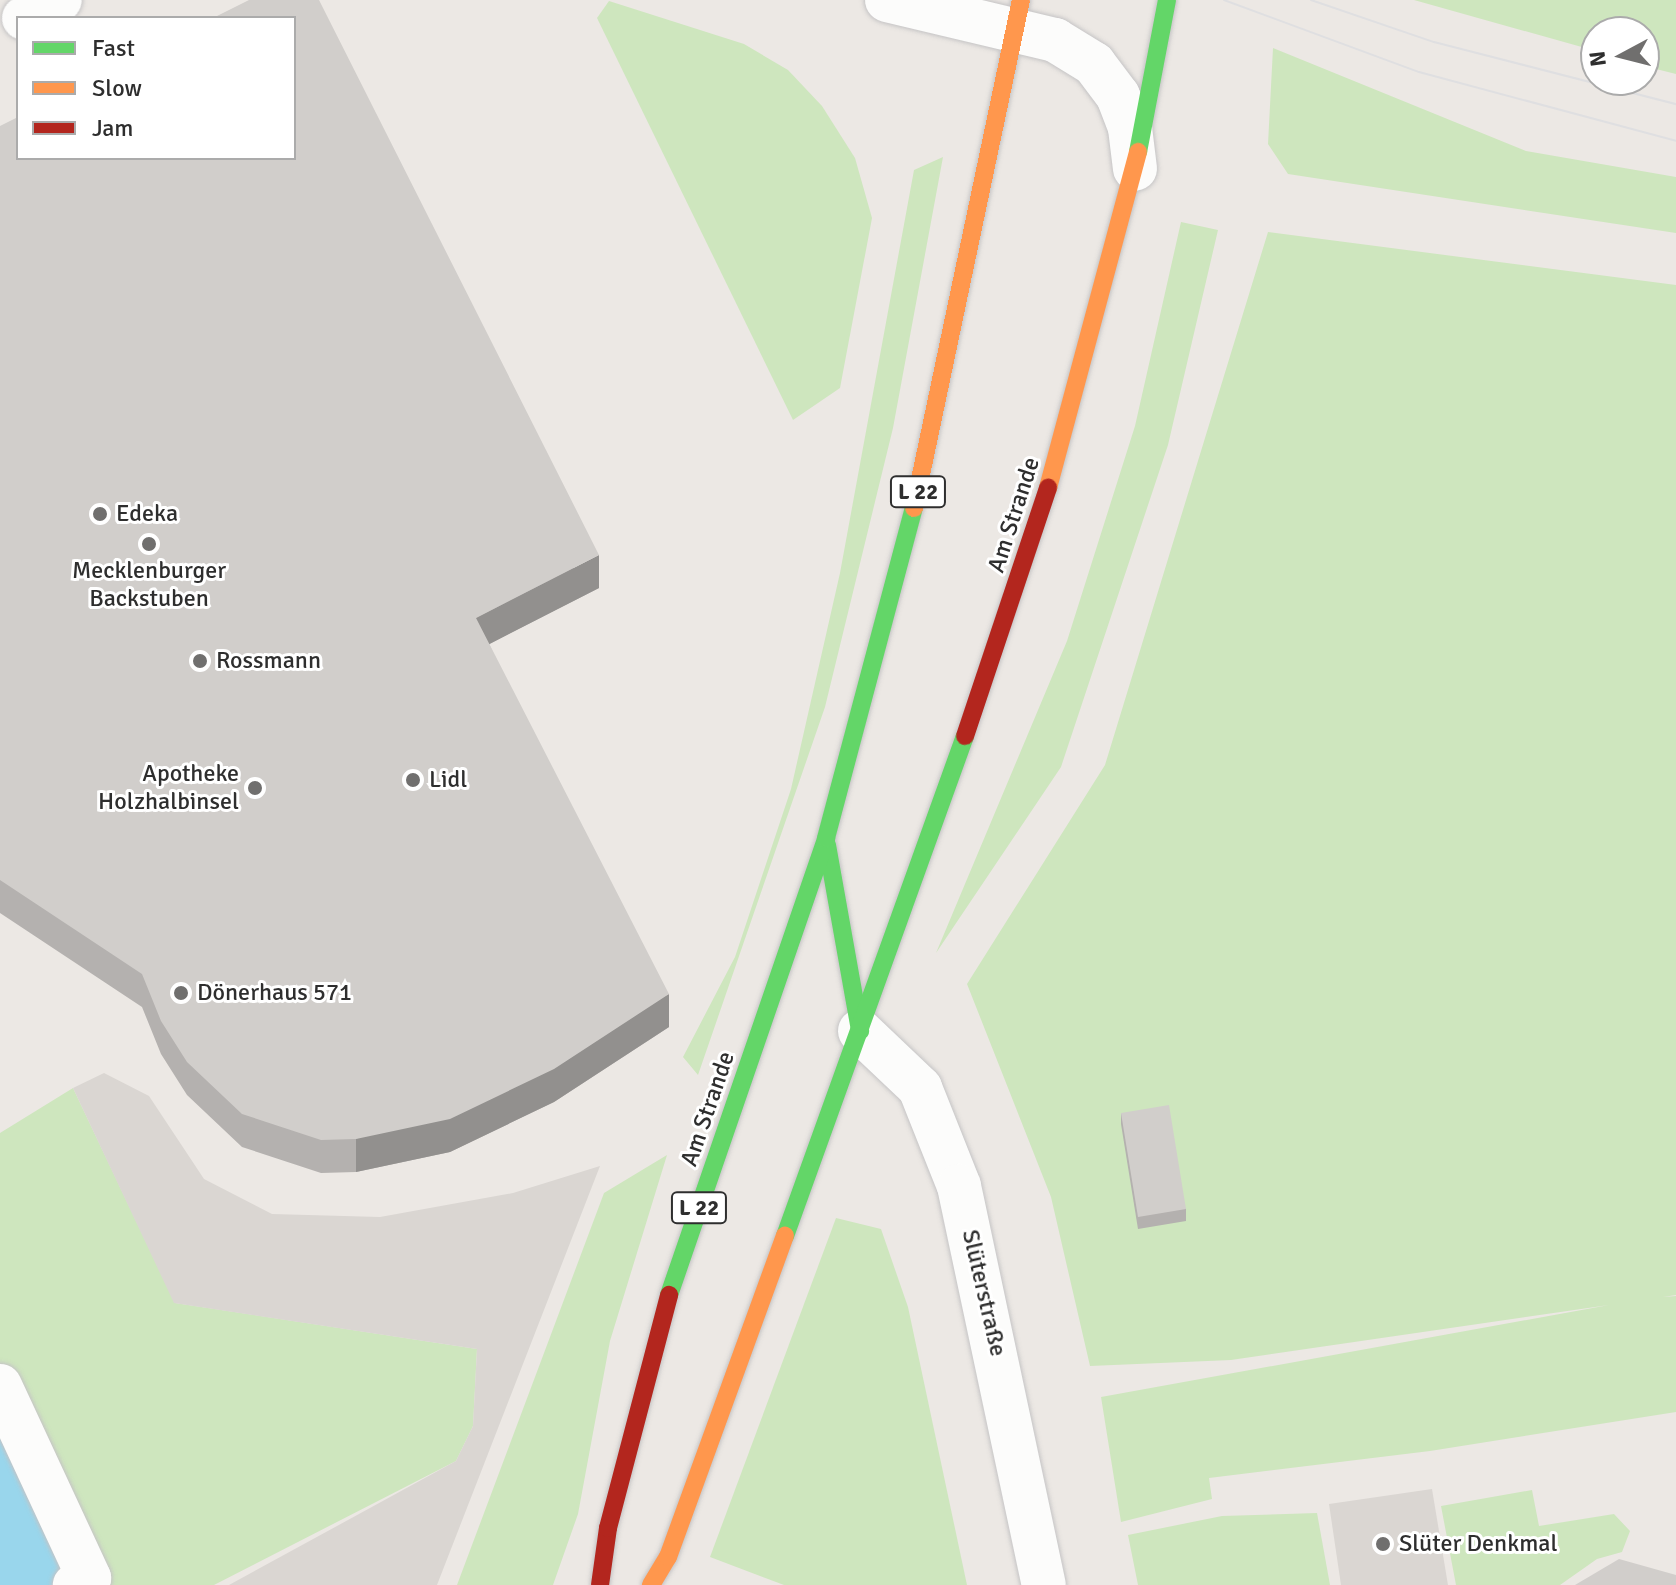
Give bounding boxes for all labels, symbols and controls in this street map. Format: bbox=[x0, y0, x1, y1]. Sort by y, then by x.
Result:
legend bbox=[16, 16, 296, 160]
north arrow bbox=[1580, 16, 1660, 96]
text: Fast bbox=[92, 33, 135, 63]
text: N bbox=[1583, 49, 1612, 68]
text: Slow bbox=[92, 73, 142, 103]
text: Jam bbox=[92, 113, 133, 143]
street label: Am Strande bbox=[982, 454, 1046, 576]
road number: L 22 bbox=[888, 474, 948, 510]
place label: Edeka bbox=[116, 500, 178, 528]
marker: Edeka bbox=[91, 505, 109, 523]
marker: Mecklenburger Backstuben bbox=[140, 535, 158, 553]
place label: Mecklenburger Backstuben bbox=[72, 557, 226, 613]
place label: Rossmann bbox=[216, 647, 321, 675]
marker: Rossmann bbox=[191, 652, 209, 670]
place label: Apotheke Holzhalbinsel bbox=[98, 760, 239, 816]
place label: Lidl bbox=[429, 766, 467, 794]
marker: Lidl bbox=[404, 771, 422, 789]
marker: Apotheke Holzhalbinsel bbox=[246, 779, 264, 797]
place label: Dönerhaus 571 bbox=[197, 979, 352, 1007]
marker: Dönerhaus 571 bbox=[172, 984, 190, 1002]
street label: Am Strande bbox=[675, 1048, 741, 1170]
road number: L 22 bbox=[669, 1190, 729, 1226]
street label: Slüterstraße bbox=[955, 1227, 1013, 1359]
place label: Slüter Denkmal bbox=[1399, 1530, 1558, 1558]
marker: Slüter Denkmal bbox=[1374, 1535, 1392, 1553]

